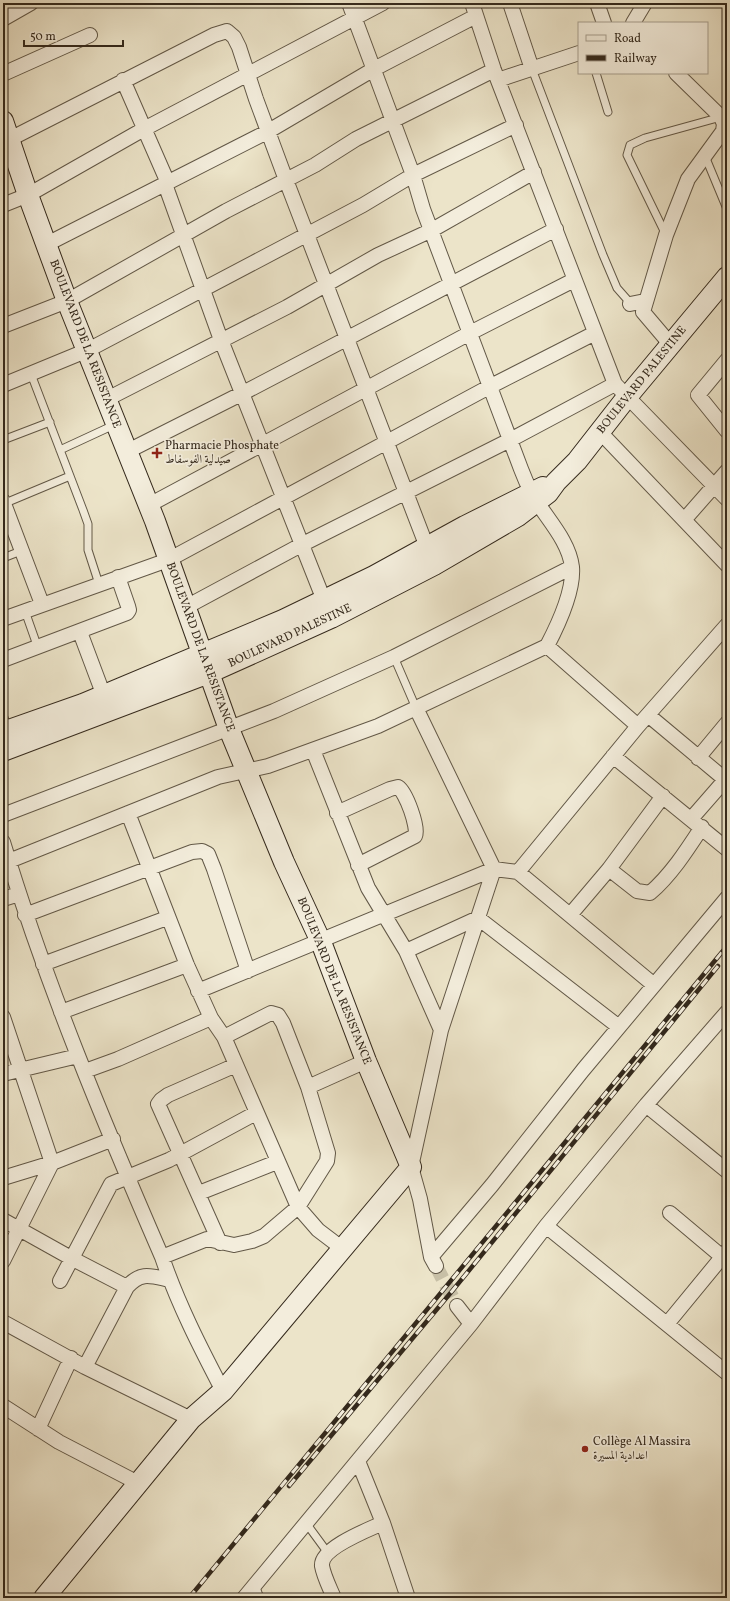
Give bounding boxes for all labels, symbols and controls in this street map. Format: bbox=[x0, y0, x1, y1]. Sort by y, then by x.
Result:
scale bar bbox=[24, 22, 123, 48]
legend bbox=[578, 22, 708, 74]
text: 50 m bbox=[30, 29, 56, 45]
text: Road bbox=[614, 31, 641, 47]
text: Railway bbox=[614, 51, 657, 67]
street label: BOULEVARD DE LA RESISTANCE bbox=[45, 257, 125, 431]
street label: BOULEVARD PALESTINE bbox=[593, 323, 691, 437]
place label: Pharmacie Phosphate صيدلية الفوسفاط bbox=[165, 438, 279, 468]
marker: Pharmacie Phosphate صيدلية الفوسفاط bbox=[152, 448, 162, 458]
street label: BOULEVARD DE LA RESISTANCE bbox=[162, 560, 238, 734]
street label: BOULEVARD PALESTINE bbox=[226, 600, 354, 672]
street label: BOULEVARD DE LA RESISTANCE bbox=[293, 895, 375, 1067]
place label: Collège Al Massira اعدادية المسيرة bbox=[593, 1434, 691, 1464]
marker: Collège Al Massira اعدادية المسيرة bbox=[580, 1444, 590, 1454]

